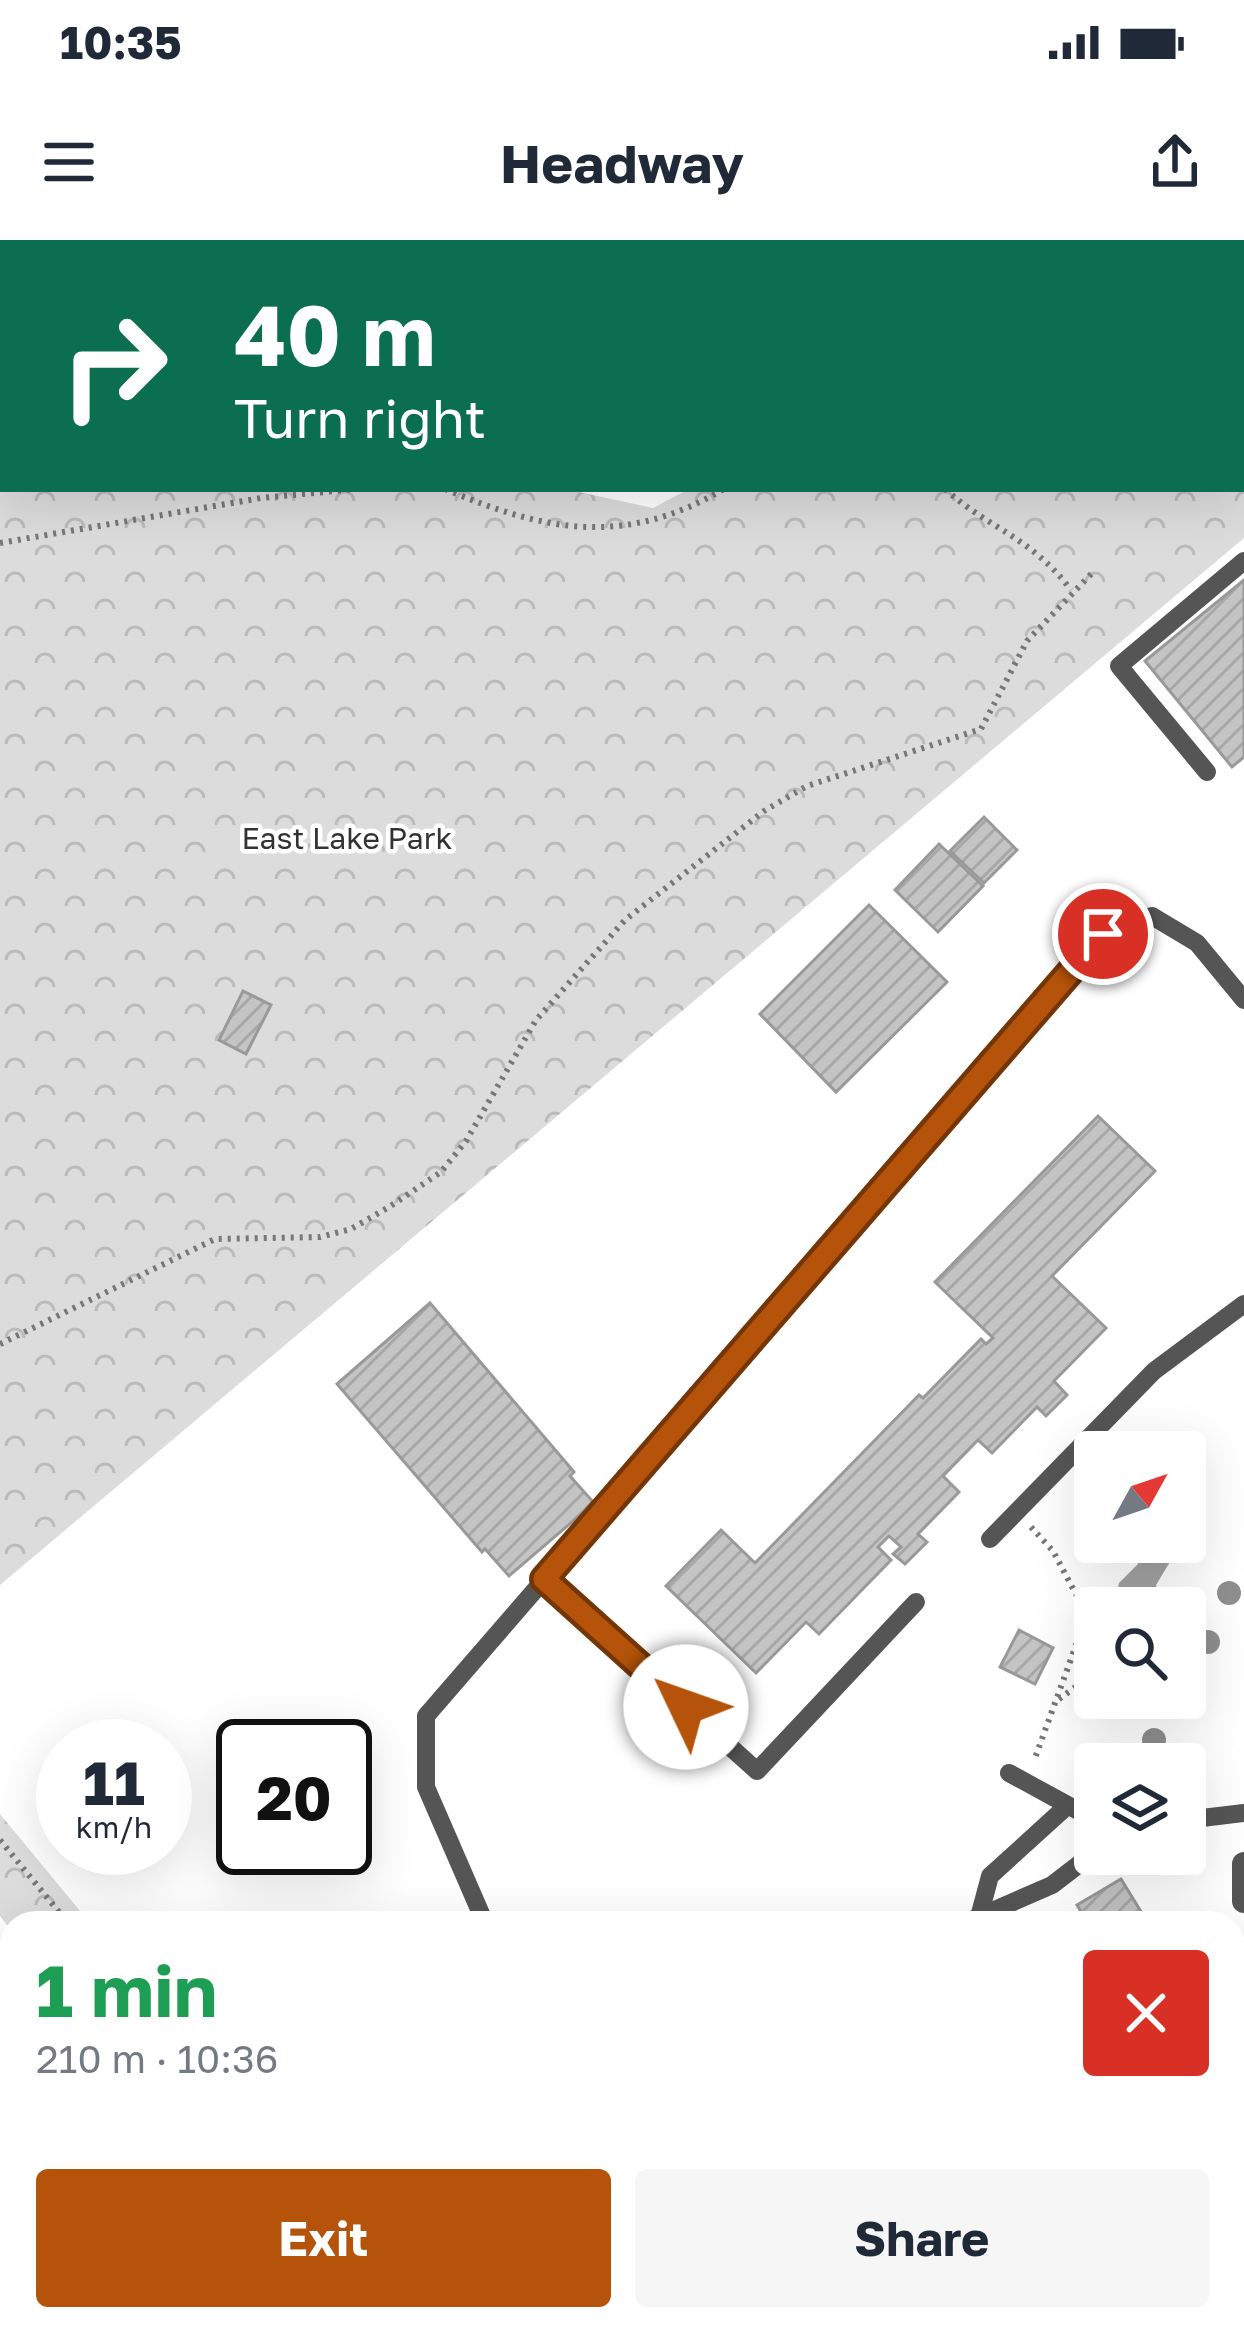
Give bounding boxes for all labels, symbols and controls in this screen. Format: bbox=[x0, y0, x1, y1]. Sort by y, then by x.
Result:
text: 10:35 bbox=[60, 15, 182, 69]
icon: menu bbox=[36, 129, 102, 195]
icon: share bbox=[1142, 129, 1208, 195]
text: Headway bbox=[500, 130, 744, 195]
text: 40 m bbox=[234, 284, 436, 384]
icon: right bbox=[36, 288, 192, 444]
text: Turn right bbox=[234, 385, 486, 450]
park label: East Lake Park bbox=[242, 820, 452, 856]
pin bbox=[1052, 883, 1154, 985]
icon: arrive bbox=[1070, 901, 1136, 967]
north arrow bbox=[1074, 1431, 1206, 1563]
map controls bbox=[1074, 1431, 1206, 1875]
button: search bbox=[1074, 1587, 1206, 1719]
position arrow bbox=[623, 1644, 749, 1770]
speed limit sign: 20 bbox=[216, 1719, 372, 1875]
button: layers bbox=[1074, 1743, 1206, 1875]
text: 11 bbox=[83, 1746, 145, 1818]
text: km/h bbox=[76, 1809, 152, 1845]
text: 1 min bbox=[36, 1946, 217, 2033]
button: close bbox=[1083, 1950, 1209, 2076]
text: 210 m · 10:36 bbox=[36, 2035, 278, 2082]
button: Exit bbox=[36, 2169, 611, 2307]
button: Share bbox=[635, 2169, 1209, 2307]

